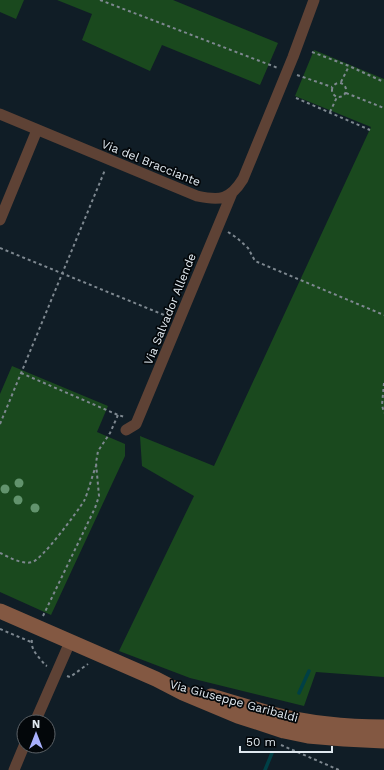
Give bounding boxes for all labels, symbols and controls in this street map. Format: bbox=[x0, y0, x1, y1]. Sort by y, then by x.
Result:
street label: Via del Bracciante bbox=[99, 137, 203, 189]
street label: Via Salvador Allende bbox=[141, 251, 199, 367]
street label: Via Giuseppe Garibaldi bbox=[168, 677, 300, 725]
north arrow bbox=[16, 714, 56, 754]
text: N bbox=[32, 718, 40, 731]
scale bar bbox=[240, 728, 332, 754]
text: 50 m bbox=[246, 735, 276, 749]

